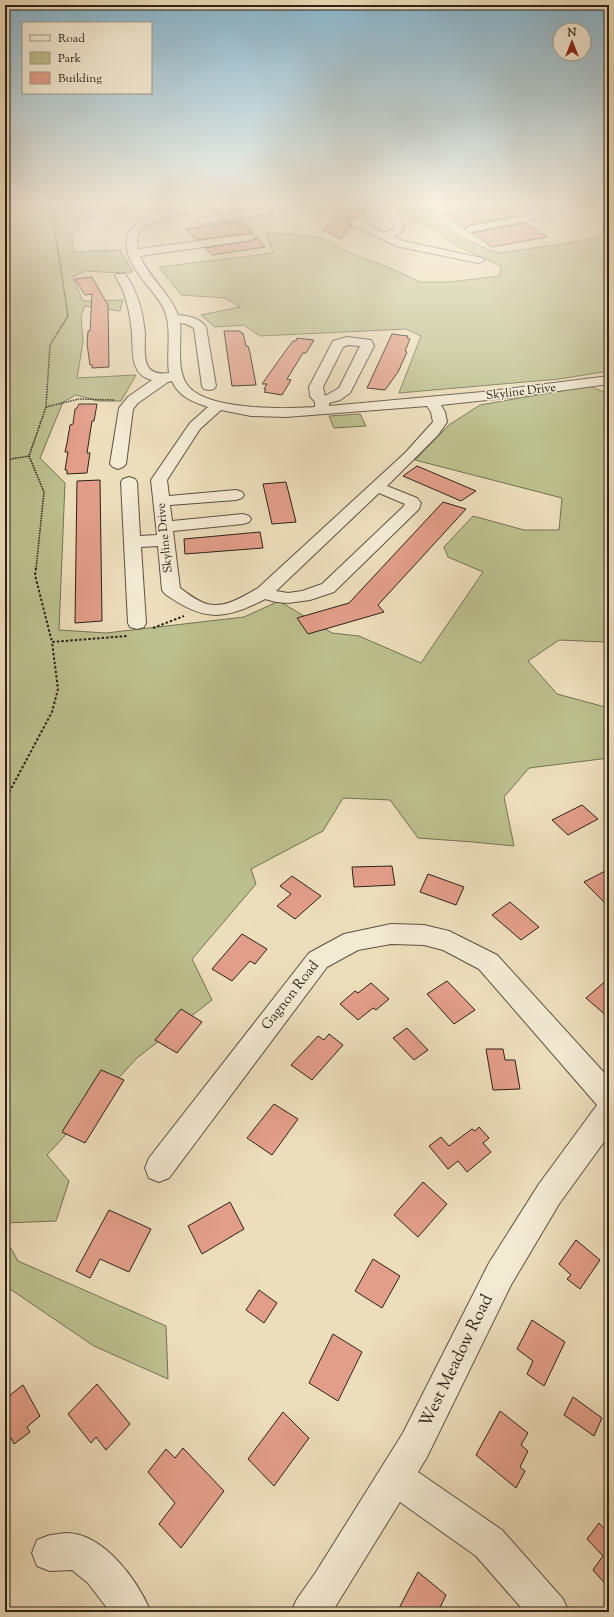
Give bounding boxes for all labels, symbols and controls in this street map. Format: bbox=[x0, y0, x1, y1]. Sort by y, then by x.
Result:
legend bbox=[22, 22, 152, 94]
north arrow bbox=[552, 22, 592, 62]
text: N bbox=[567, 25, 577, 41]
text: Road bbox=[58, 30, 85, 48]
text: Park bbox=[58, 50, 81, 68]
text: Building bbox=[58, 70, 102, 88]
street label: Skyline Drive bbox=[485, 379, 557, 405]
street label: Skyline Drive bbox=[152, 502, 178, 574]
street label: Gagnon Road bbox=[258, 957, 325, 1035]
street label: West Meadow Road bbox=[414, 1290, 500, 1431]

